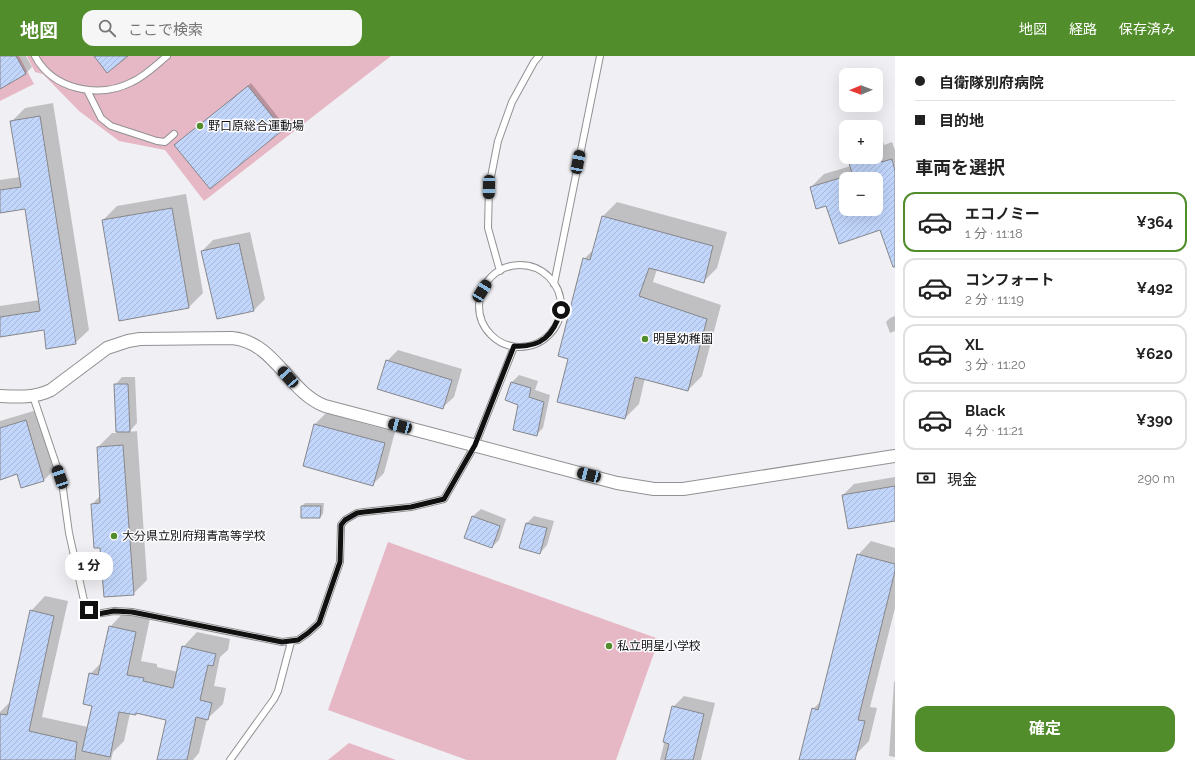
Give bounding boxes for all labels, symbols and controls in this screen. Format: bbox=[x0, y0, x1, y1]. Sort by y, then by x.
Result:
search box bbox=[82, 10, 362, 46]
icon: search bbox=[96, 17, 118, 39]
text: 地図 bbox=[20, 19, 58, 41]
text: ここで検索 bbox=[128, 21, 203, 39]
text: 地図 bbox=[1019, 21, 1047, 37]
text: 経路 bbox=[1069, 21, 1097, 37]
text: 保存済み bbox=[1119, 21, 1175, 37]
north arrow bbox=[839, 68, 883, 112]
map controls bbox=[839, 68, 883, 216]
text: 自衛隊別府病院 bbox=[939, 74, 1044, 92]
text: 目的地 bbox=[939, 112, 984, 130]
place label: 野口原総合運動場 bbox=[208, 119, 304, 133]
button: + bbox=[839, 120, 883, 164]
marker: 野口原総合運動場 bbox=[195, 121, 205, 131]
car bbox=[570, 149, 586, 175]
text: 車両を選択 bbox=[915, 157, 1005, 178]
button: − bbox=[839, 172, 883, 216]
car bbox=[483, 175, 495, 199]
icon: car bbox=[917, 204, 953, 240]
text: エコノミー bbox=[965, 205, 1040, 223]
text: ¥364 bbox=[1136, 213, 1173, 231]
text: 1 分 · 11:18 bbox=[965, 226, 1023, 241]
icon: car bbox=[917, 270, 953, 306]
text: コンフォート bbox=[965, 271, 1055, 289]
car bbox=[471, 278, 493, 304]
text: ¥492 bbox=[1136, 279, 1173, 297]
text: 2 分 · 11:19 bbox=[965, 292, 1024, 307]
route start bbox=[552, 301, 570, 319]
place label: 明星幼稚園 bbox=[653, 332, 713, 346]
marker: 明星幼稚園 bbox=[640, 334, 650, 344]
icon: car bbox=[917, 336, 953, 372]
text: XL bbox=[965, 336, 983, 354]
text: ¥620 bbox=[1136, 345, 1173, 363]
text: 3 分 · 11:20 bbox=[965, 357, 1026, 372]
car bbox=[276, 364, 300, 390]
icon: car bbox=[917, 402, 953, 438]
text: Black bbox=[965, 402, 1005, 420]
text: ¥390 bbox=[1136, 411, 1173, 429]
car bbox=[387, 417, 413, 435]
text: 4 分 · 11:21 bbox=[965, 423, 1023, 438]
car bbox=[50, 464, 70, 490]
car bbox=[576, 466, 602, 484]
icon: cash bbox=[915, 467, 937, 489]
text: 現金 bbox=[947, 471, 977, 489]
text: 290 m bbox=[1137, 471, 1175, 486]
place label: 大分県立別府翔青高等学校 bbox=[122, 529, 266, 543]
marker: 大分県立別府翔青高等学校 bbox=[109, 531, 119, 541]
callout: 1 分 bbox=[65, 552, 113, 580]
text: 1 分 bbox=[78, 558, 100, 573]
route end bbox=[80, 601, 98, 619]
place label: 私立明星小学校 bbox=[617, 639, 701, 653]
marker: 私立明星小学校 bbox=[604, 641, 614, 651]
button: 確定 bbox=[915, 706, 1175, 752]

